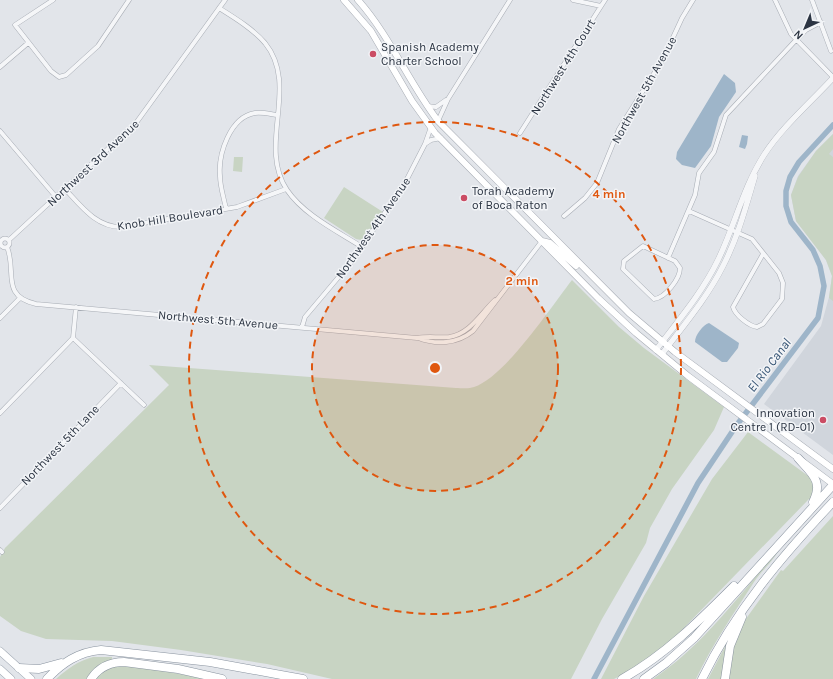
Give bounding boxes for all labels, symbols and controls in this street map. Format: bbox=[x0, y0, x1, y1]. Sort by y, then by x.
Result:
north arrow bbox=[785, 8, 825, 48]
street label: Northwest 4th Court bbox=[528, 16, 599, 118]
text: N bbox=[791, 27, 806, 42]
street label: Northwest 5th Avenue bbox=[609, 34, 679, 146]
place label: Spanish Academy Charter School bbox=[381, 40, 479, 68]
marker: Spanish Academy Charter School bbox=[368, 49, 378, 59]
street label: Northwest 3rd Avenue bbox=[44, 117, 142, 209]
street label: Northwest 4th Avenue bbox=[333, 175, 413, 281]
place label: Torah Academy of Boca Raton bbox=[472, 184, 555, 212]
text: 4 min bbox=[593, 187, 625, 201]
marker: Torah Academy of Boca Raton bbox=[459, 193, 469, 203]
street label: Knob Hill Boulevard bbox=[116, 203, 224, 233]
text: 2 min bbox=[505, 274, 539, 288]
street label: Northwest 5th Avenue bbox=[157, 308, 279, 332]
water label: El Rio Canal bbox=[744, 335, 794, 395]
centre of rings bbox=[428, 361, 442, 375]
street label: Northwest 5th Lane bbox=[18, 402, 102, 488]
place label: Innovation Centre 1 (RD-01) bbox=[730, 406, 815, 434]
marker: Innovation Centre 1 (RD-01) bbox=[818, 415, 828, 425]

